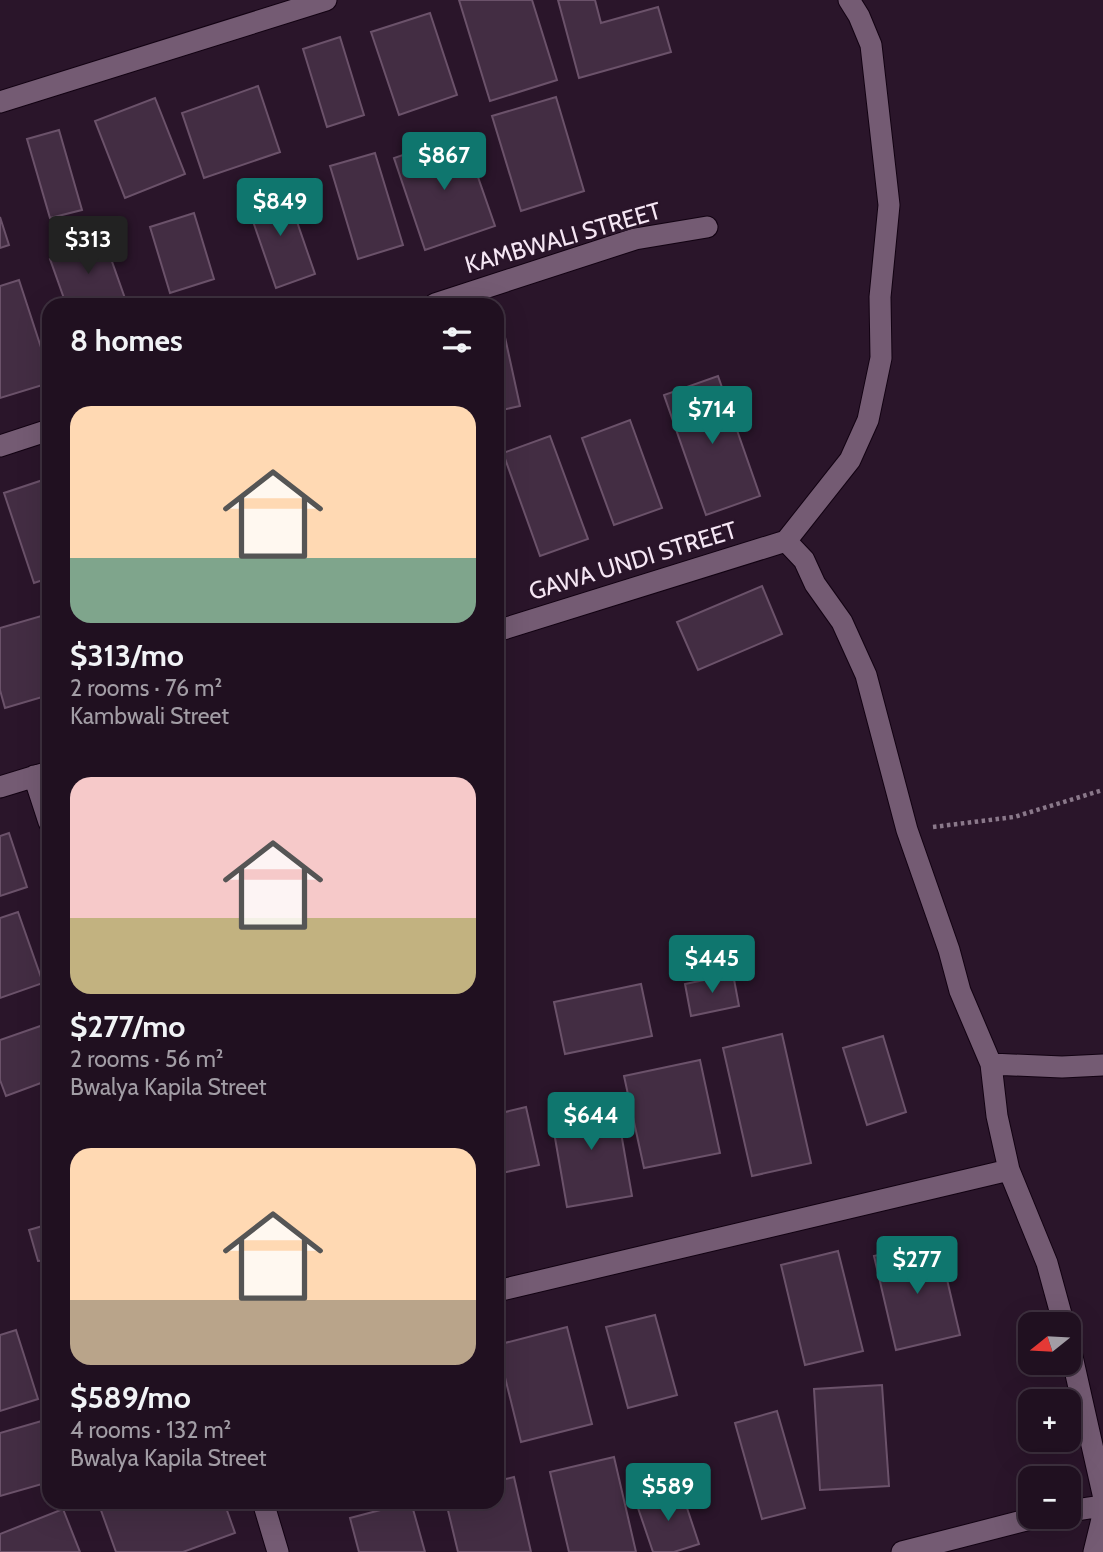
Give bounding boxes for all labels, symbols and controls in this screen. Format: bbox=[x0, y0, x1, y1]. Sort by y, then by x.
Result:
pin: $867 bbox=[403, 132, 485, 192]
text: $867 bbox=[418, 141, 470, 169]
pin: $849 bbox=[239, 178, 321, 238]
text: $849 bbox=[253, 187, 307, 215]
street label: KAMBWALI STREET bbox=[461, 196, 664, 279]
pin: $313 bbox=[47, 216, 129, 276]
text: $313 bbox=[65, 225, 111, 253]
icon: filters bbox=[438, 321, 476, 359]
text: 8 homes bbox=[70, 322, 183, 359]
pin: $714 bbox=[671, 386, 753, 446]
text: $714 bbox=[688, 395, 736, 423]
icon: home bbox=[210, 451, 336, 577]
street label: GAWA UNDI STREET bbox=[525, 515, 741, 606]
text: $313/mo bbox=[70, 637, 184, 674]
text: 2 rooms · 76 m² bbox=[70, 674, 222, 702]
text: Kambwali Street bbox=[70, 702, 229, 730]
icon: home bbox=[210, 822, 336, 948]
pin: $445 bbox=[671, 936, 753, 995]
text: $445 bbox=[685, 944, 739, 972]
text: $277/mo bbox=[70, 1008, 185, 1045]
text: 2 rooms · 56 m² bbox=[70, 1045, 224, 1073]
text: Bwalya Kapila Street bbox=[70, 1073, 267, 1101]
pin: $644 bbox=[550, 1092, 632, 1152]
text: $644 bbox=[564, 1101, 618, 1129]
icon: home bbox=[210, 1193, 336, 1319]
pin: $277 bbox=[876, 1236, 958, 1296]
text: $277 bbox=[893, 1245, 941, 1273]
north arrow bbox=[1018, 1312, 1082, 1376]
map controls bbox=[1018, 1312, 1081, 1529]
text: $589/mo bbox=[70, 1379, 191, 1416]
button: + bbox=[1018, 1389, 1081, 1452]
text: 4 rooms · 132 m² bbox=[70, 1416, 231, 1444]
text: Bwalya Kapila Street bbox=[70, 1444, 267, 1472]
pin: $589 bbox=[627, 1464, 709, 1523]
button: − bbox=[1018, 1466, 1081, 1529]
text: $589 bbox=[642, 1472, 694, 1500]

